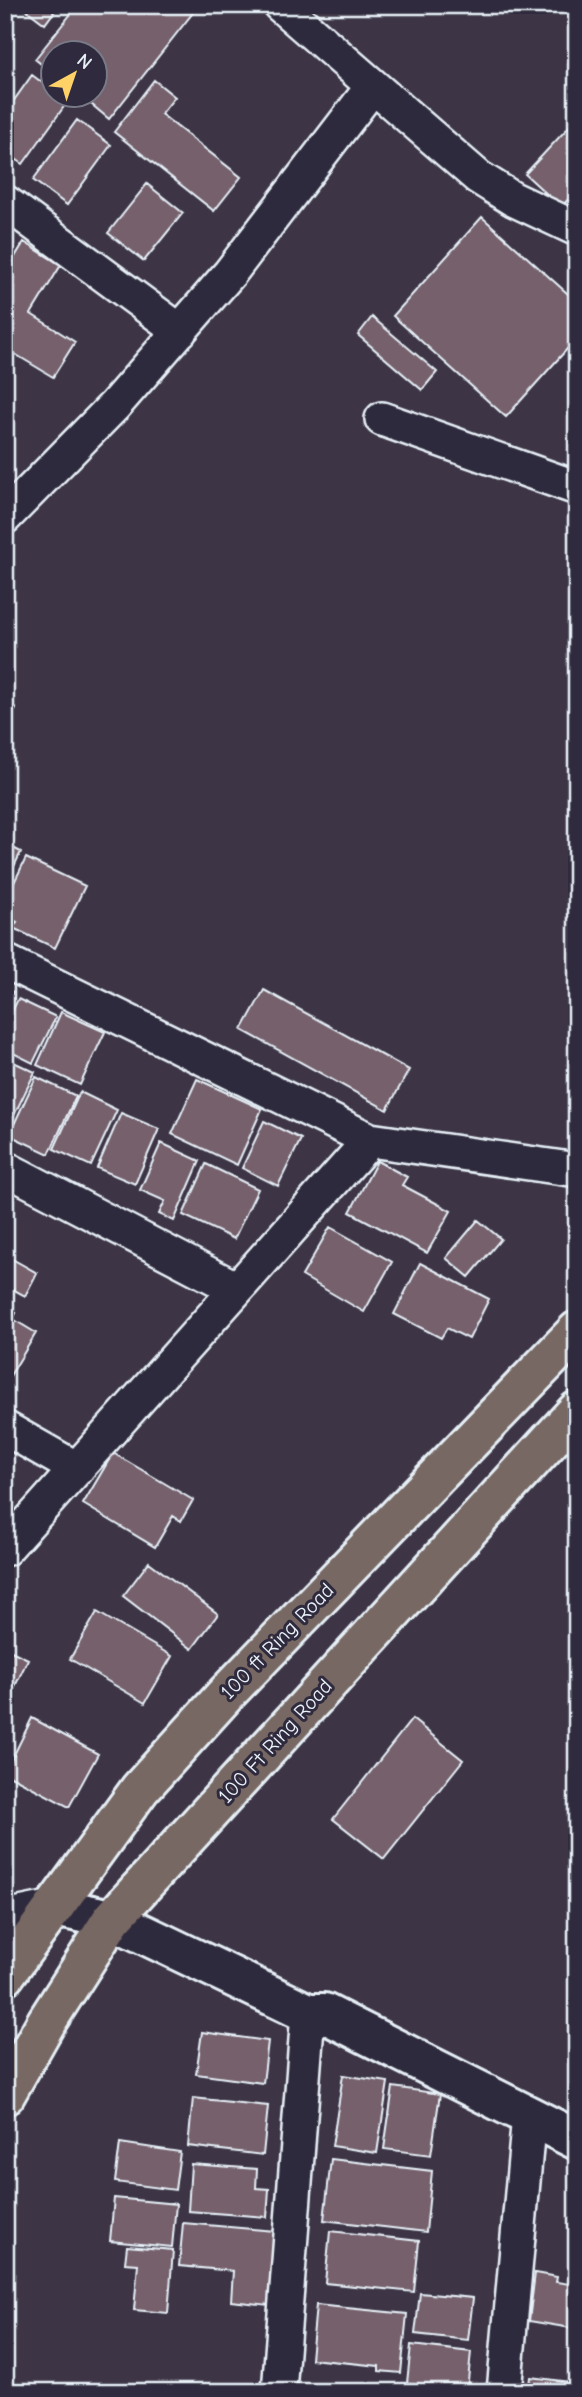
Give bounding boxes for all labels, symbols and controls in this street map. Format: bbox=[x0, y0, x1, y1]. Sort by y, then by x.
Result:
north arrow bbox=[38, 38, 108, 108]
text: N bbox=[72, 49, 96, 74]
street label: 100 ft Ring Road bbox=[216, 1578, 338, 1704]
street label: 100 Ft Ring Road bbox=[213, 1674, 337, 1808]

